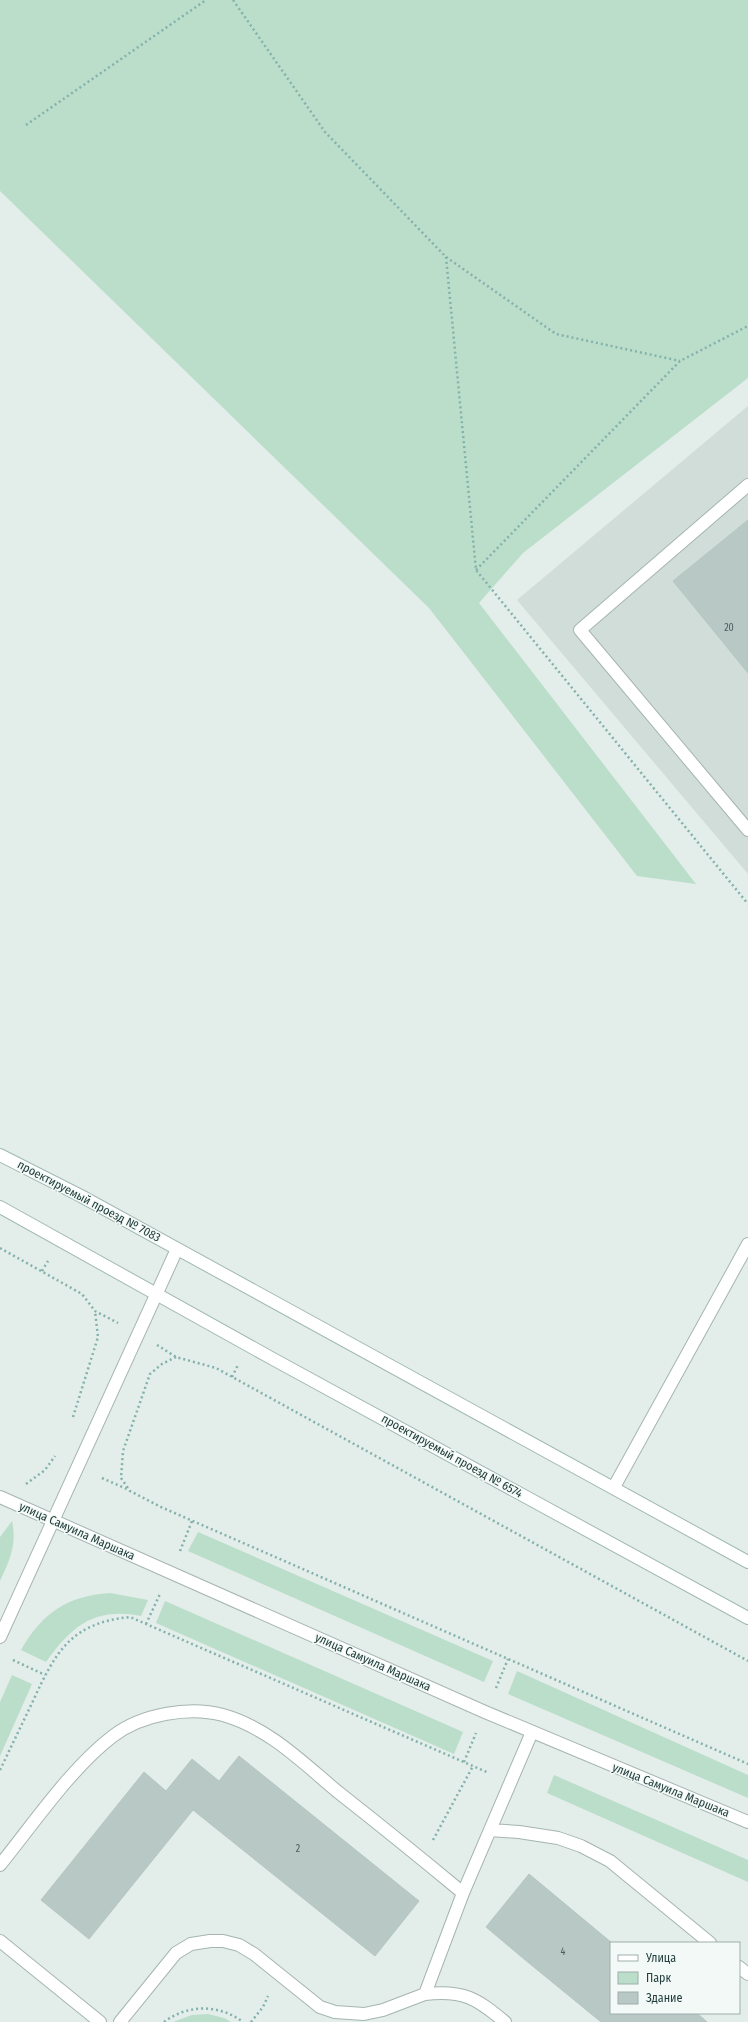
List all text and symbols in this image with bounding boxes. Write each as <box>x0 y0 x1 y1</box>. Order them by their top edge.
house number: 20 <box>724 622 734 634</box>
street label: проектируемый проезд № 7083 <box>15 1157 163 1245</box>
street label: проектируемый проезд № 6574 <box>379 1411 525 1501</box>
street label: улица Самуила Маршака <box>17 1499 137 1563</box>
street label: улица Самуила Маршака <box>313 1630 433 1694</box>
street label: улица Самуила Маршака <box>610 1760 732 1820</box>
house number: 2 <box>296 1843 301 1855</box>
legend <box>610 1942 740 2014</box>
house number: 4 <box>561 1946 566 1958</box>
text: Улица <box>645 1951 676 1965</box>
text: Парк <box>646 1971 672 1985</box>
text: Здание <box>646 1991 682 2005</box>

